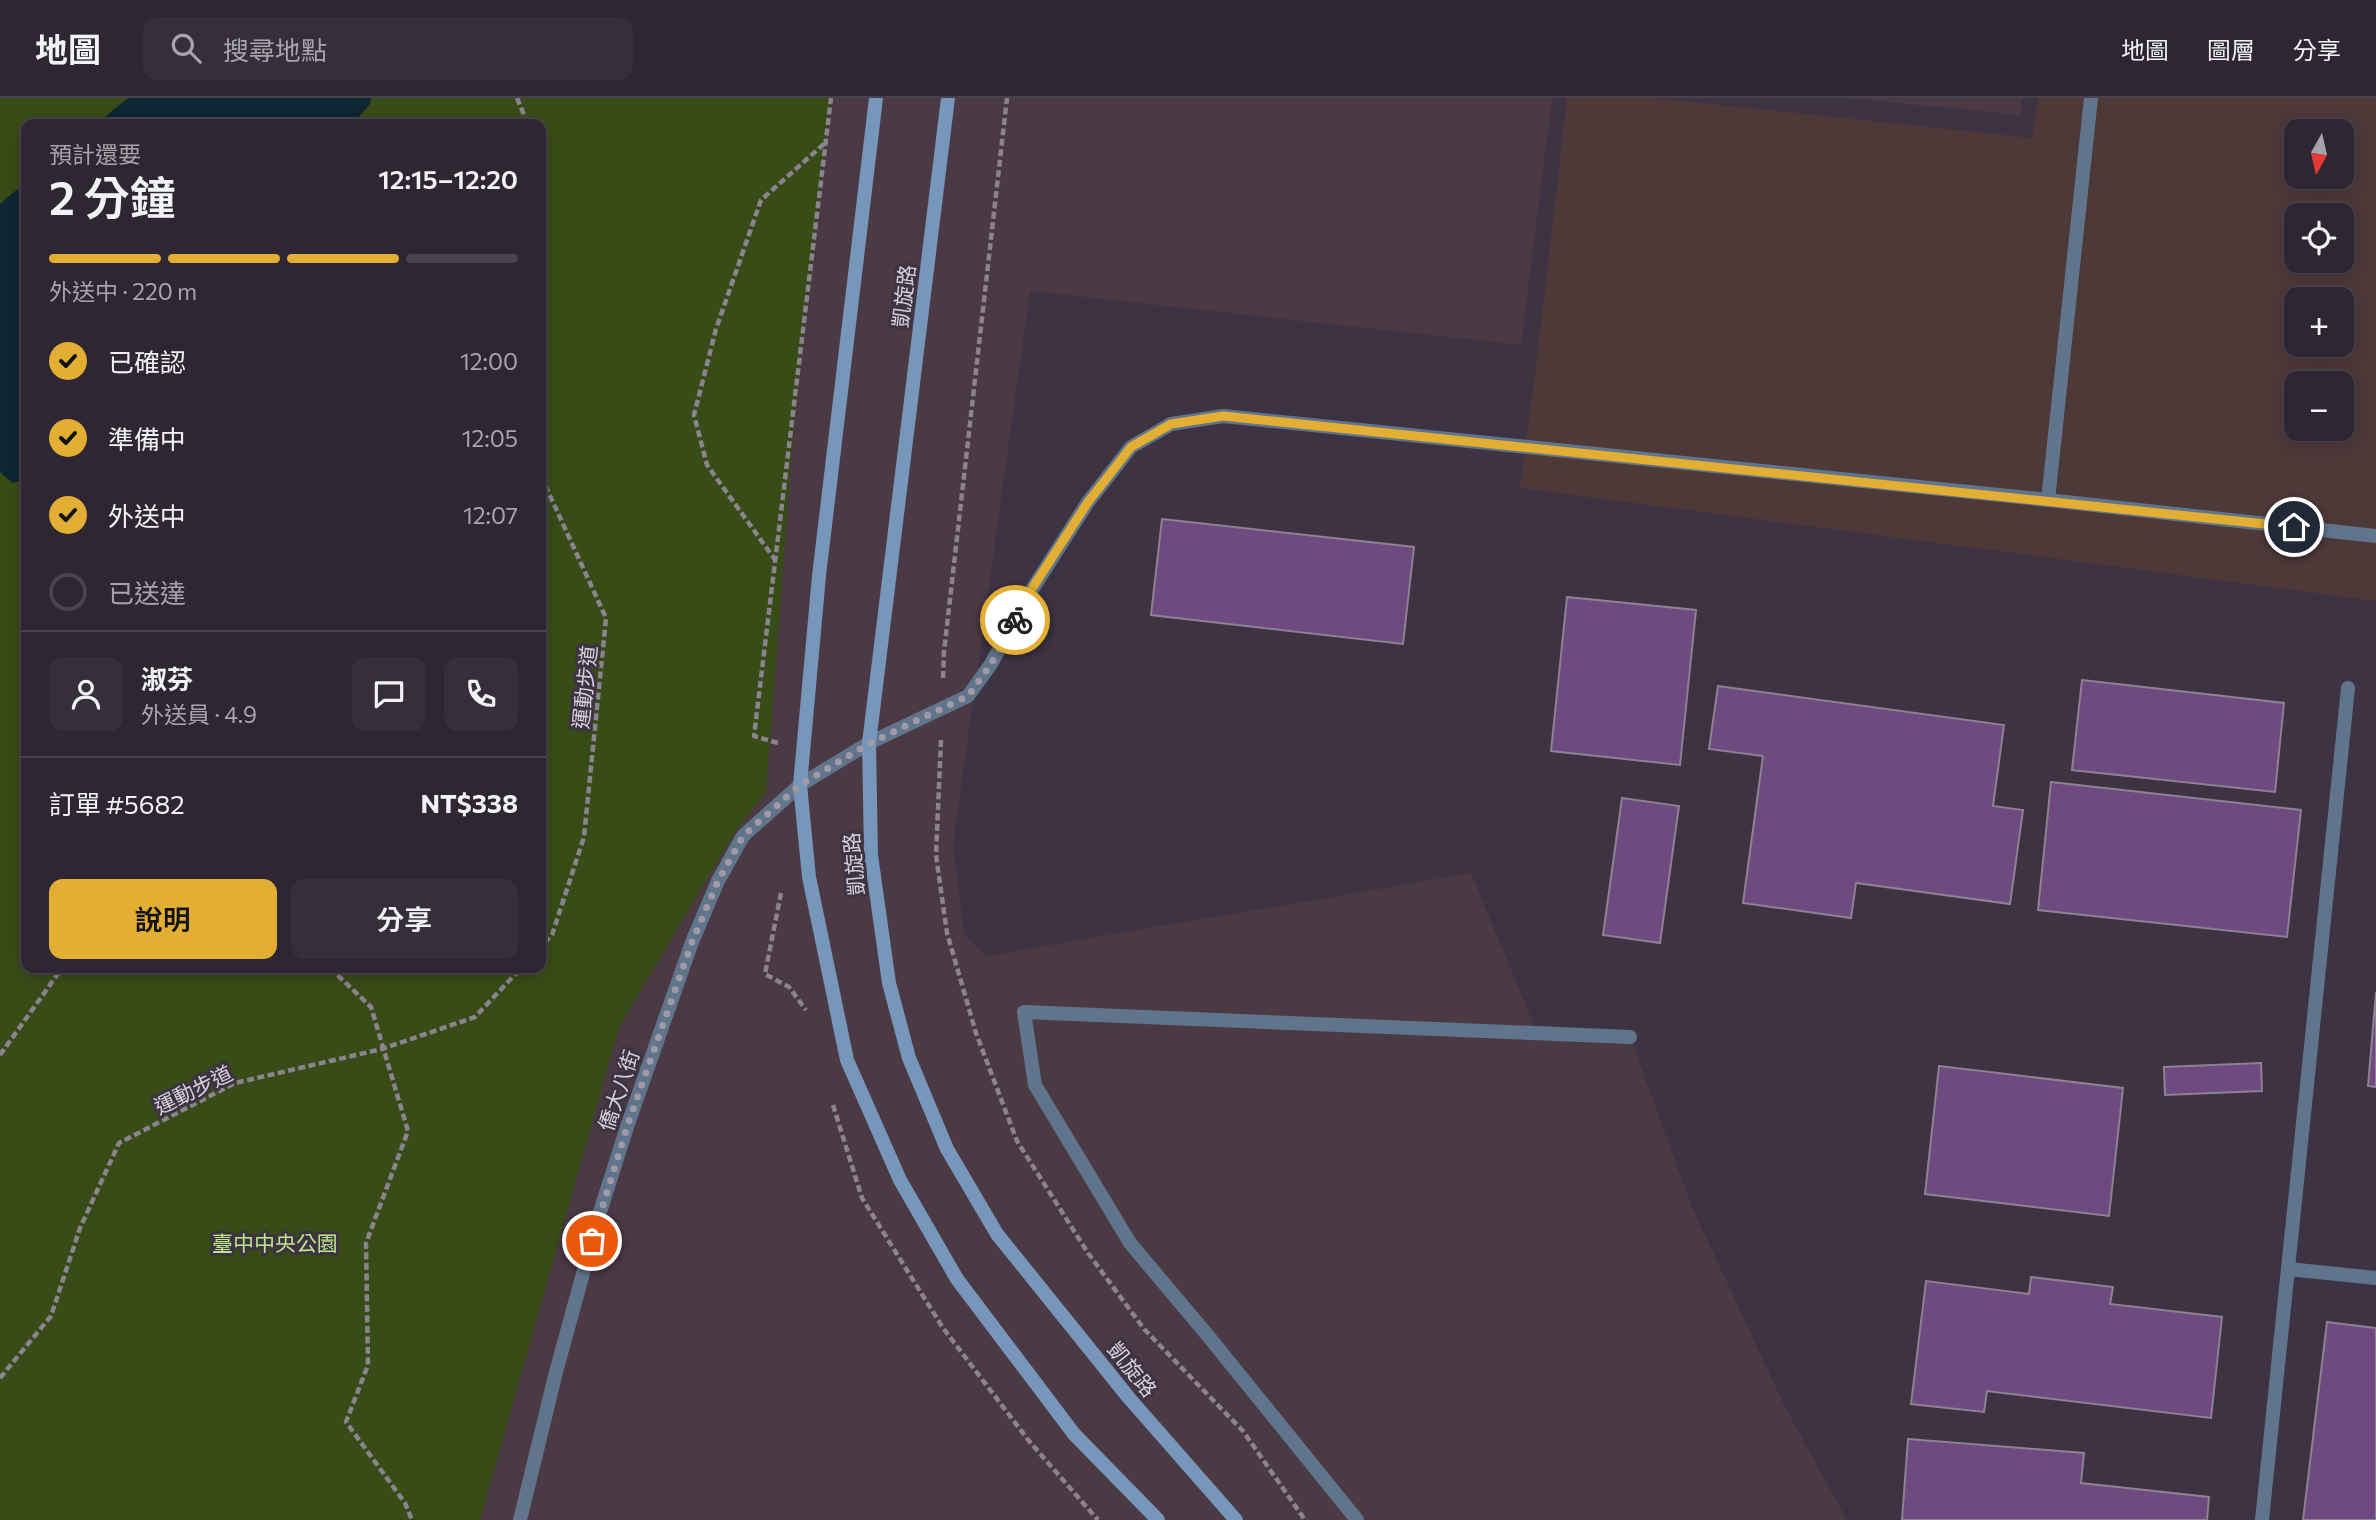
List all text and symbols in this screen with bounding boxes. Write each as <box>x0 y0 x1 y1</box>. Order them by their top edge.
search box <box>143 17 633 80</box>
text: 地圖 <box>35 28 101 69</box>
icon: search <box>167 29 205 67</box>
text: 搜尋地點 <box>223 34 327 65</box>
text: 地圖 <box>2121 35 2169 64</box>
text: 圖層 <box>2207 35 2255 64</box>
text: 分享 <box>2293 35 2341 64</box>
north arrow <box>2284 119 2354 189</box>
map controls <box>2284 119 2354 441</box>
text: 預計還要 <box>49 140 141 168</box>
text: 12:15–12:20 <box>378 163 518 194</box>
text: 2 分鐘 <box>49 168 176 224</box>
button: locate <box>2284 203 2354 273</box>
street label: 凱旋路 <box>887 263 919 329</box>
text: 外送中 · 220 m <box>49 277 197 305</box>
button: + <box>2284 287 2354 357</box>
icon: check <box>49 342 87 380</box>
text: 已確認 <box>108 346 186 377</box>
text: 12:00 <box>460 347 518 375</box>
button: − <box>2284 371 2354 441</box>
icon: check <box>49 419 87 457</box>
text: 準備中 <box>108 423 186 454</box>
text: 12:05 <box>462 424 518 452</box>
icon: check <box>49 496 87 534</box>
pin <box>2264 497 2324 557</box>
text: 外送中 <box>108 500 186 531</box>
text: 12:07 <box>463 501 518 529</box>
icon: home <box>2275 508 2313 546</box>
text: 已送達 <box>108 577 186 608</box>
courier <box>980 585 1050 655</box>
icon: bike <box>996 601 1034 639</box>
street label: 運動步道 <box>567 644 601 730</box>
button: person <box>49 657 123 731</box>
button: chat <box>352 657 426 731</box>
button: phone <box>444 657 518 731</box>
text: 淑芬 <box>141 663 193 694</box>
text: 外送員 · 4.9 <box>141 700 257 728</box>
text: NT$338 <box>421 787 518 818</box>
text: 訂單 #5682 <box>49 788 185 819</box>
street label: 凱旋路 <box>838 832 868 896</box>
button: 說明 <box>49 879 277 959</box>
button: 分享 <box>291 879 518 959</box>
street label: 僑大八街 <box>593 1046 643 1134</box>
street label: 運動步道 <box>150 1059 236 1119</box>
pin <box>562 1211 622 1271</box>
icon: bag <box>573 1222 611 1260</box>
park label: 臺中中央公園 <box>212 1230 338 1255</box>
street label: 凱旋路 <box>1103 1337 1163 1401</box>

